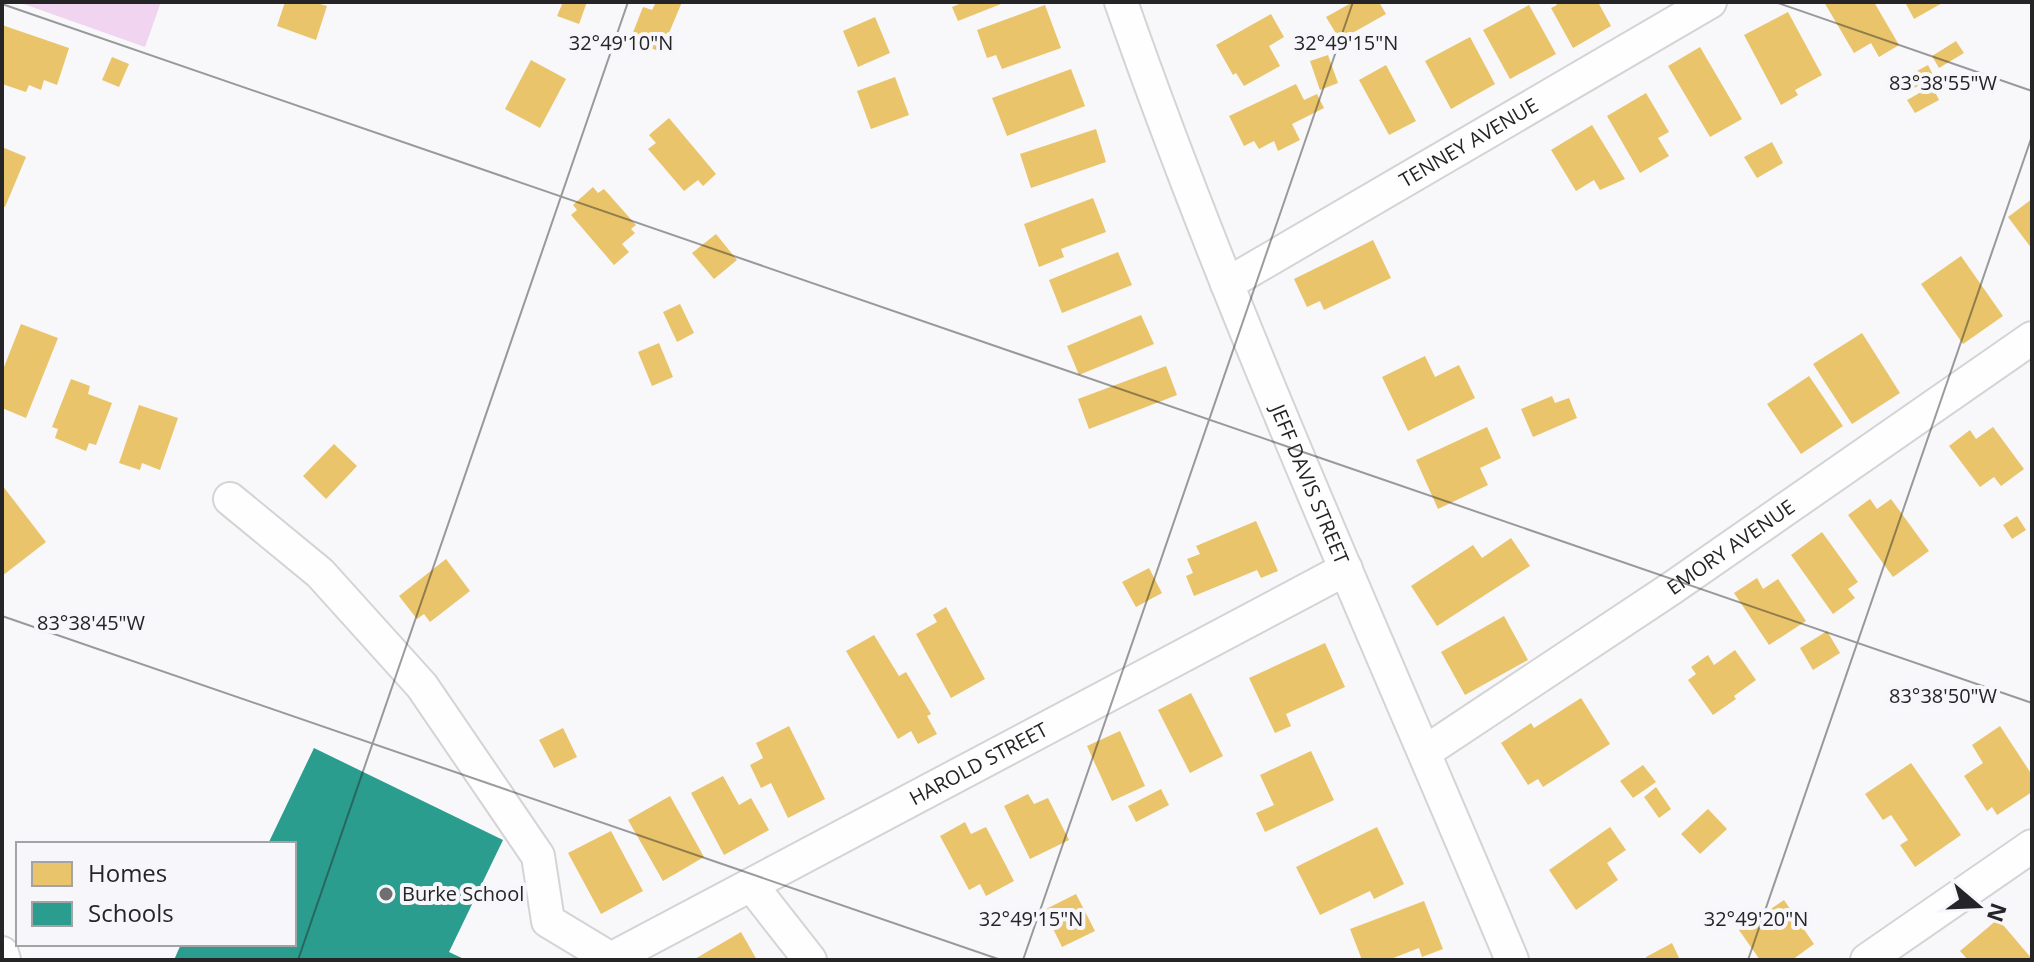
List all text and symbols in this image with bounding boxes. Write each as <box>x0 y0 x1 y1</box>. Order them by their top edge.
text: 32°49'10"N <box>569 29 673 56</box>
text: 32°49'15"N <box>1294 29 1398 56</box>
text: 83°38'55"W <box>1889 69 1998 96</box>
street label: TENNEY AVENUE <box>1394 91 1543 193</box>
street label: JEFF DAVIS STREET <box>1264 398 1356 568</box>
street label: EMORY AVENUE <box>1661 493 1800 601</box>
text: 83°38'45"W <box>37 609 146 636</box>
text: 83°38'50"W <box>1889 682 1998 709</box>
street label: HAROLD STREET <box>904 716 1052 811</box>
legend <box>16 842 296 946</box>
text: Homes <box>88 856 167 889</box>
north arrow <box>1938 866 2018 946</box>
place label: Burke School <box>402 880 524 907</box>
marker: Burke School <box>377 885 395 903</box>
text: Schools <box>88 896 174 929</box>
text: N <box>1981 899 2015 926</box>
text: 32°49'15"N <box>979 905 1083 932</box>
text: 32°49'20"N <box>1704 905 1808 932</box>

